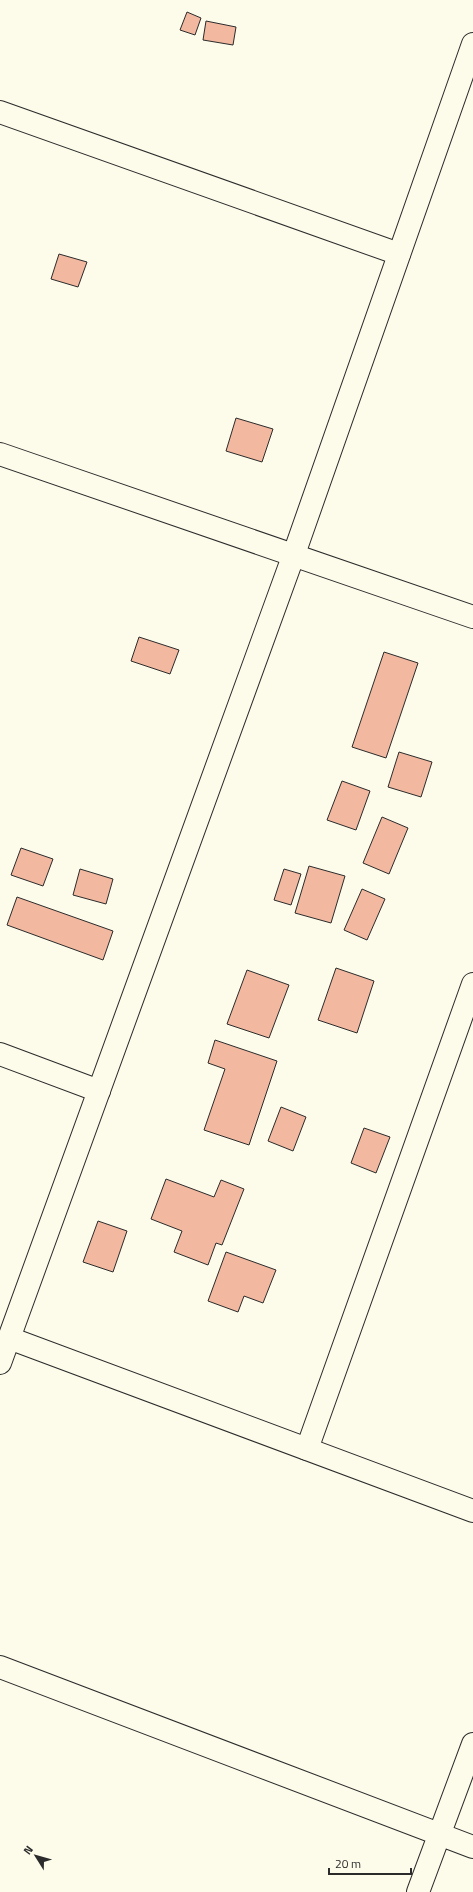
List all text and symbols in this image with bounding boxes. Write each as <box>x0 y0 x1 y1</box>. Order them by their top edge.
north arrow <box>16 1836 56 1876</box>
text: N <box>19 1842 37 1858</box>
scale bar <box>329 1850 411 1876</box>
text: 20 m <box>335 1854 361 1873</box>

